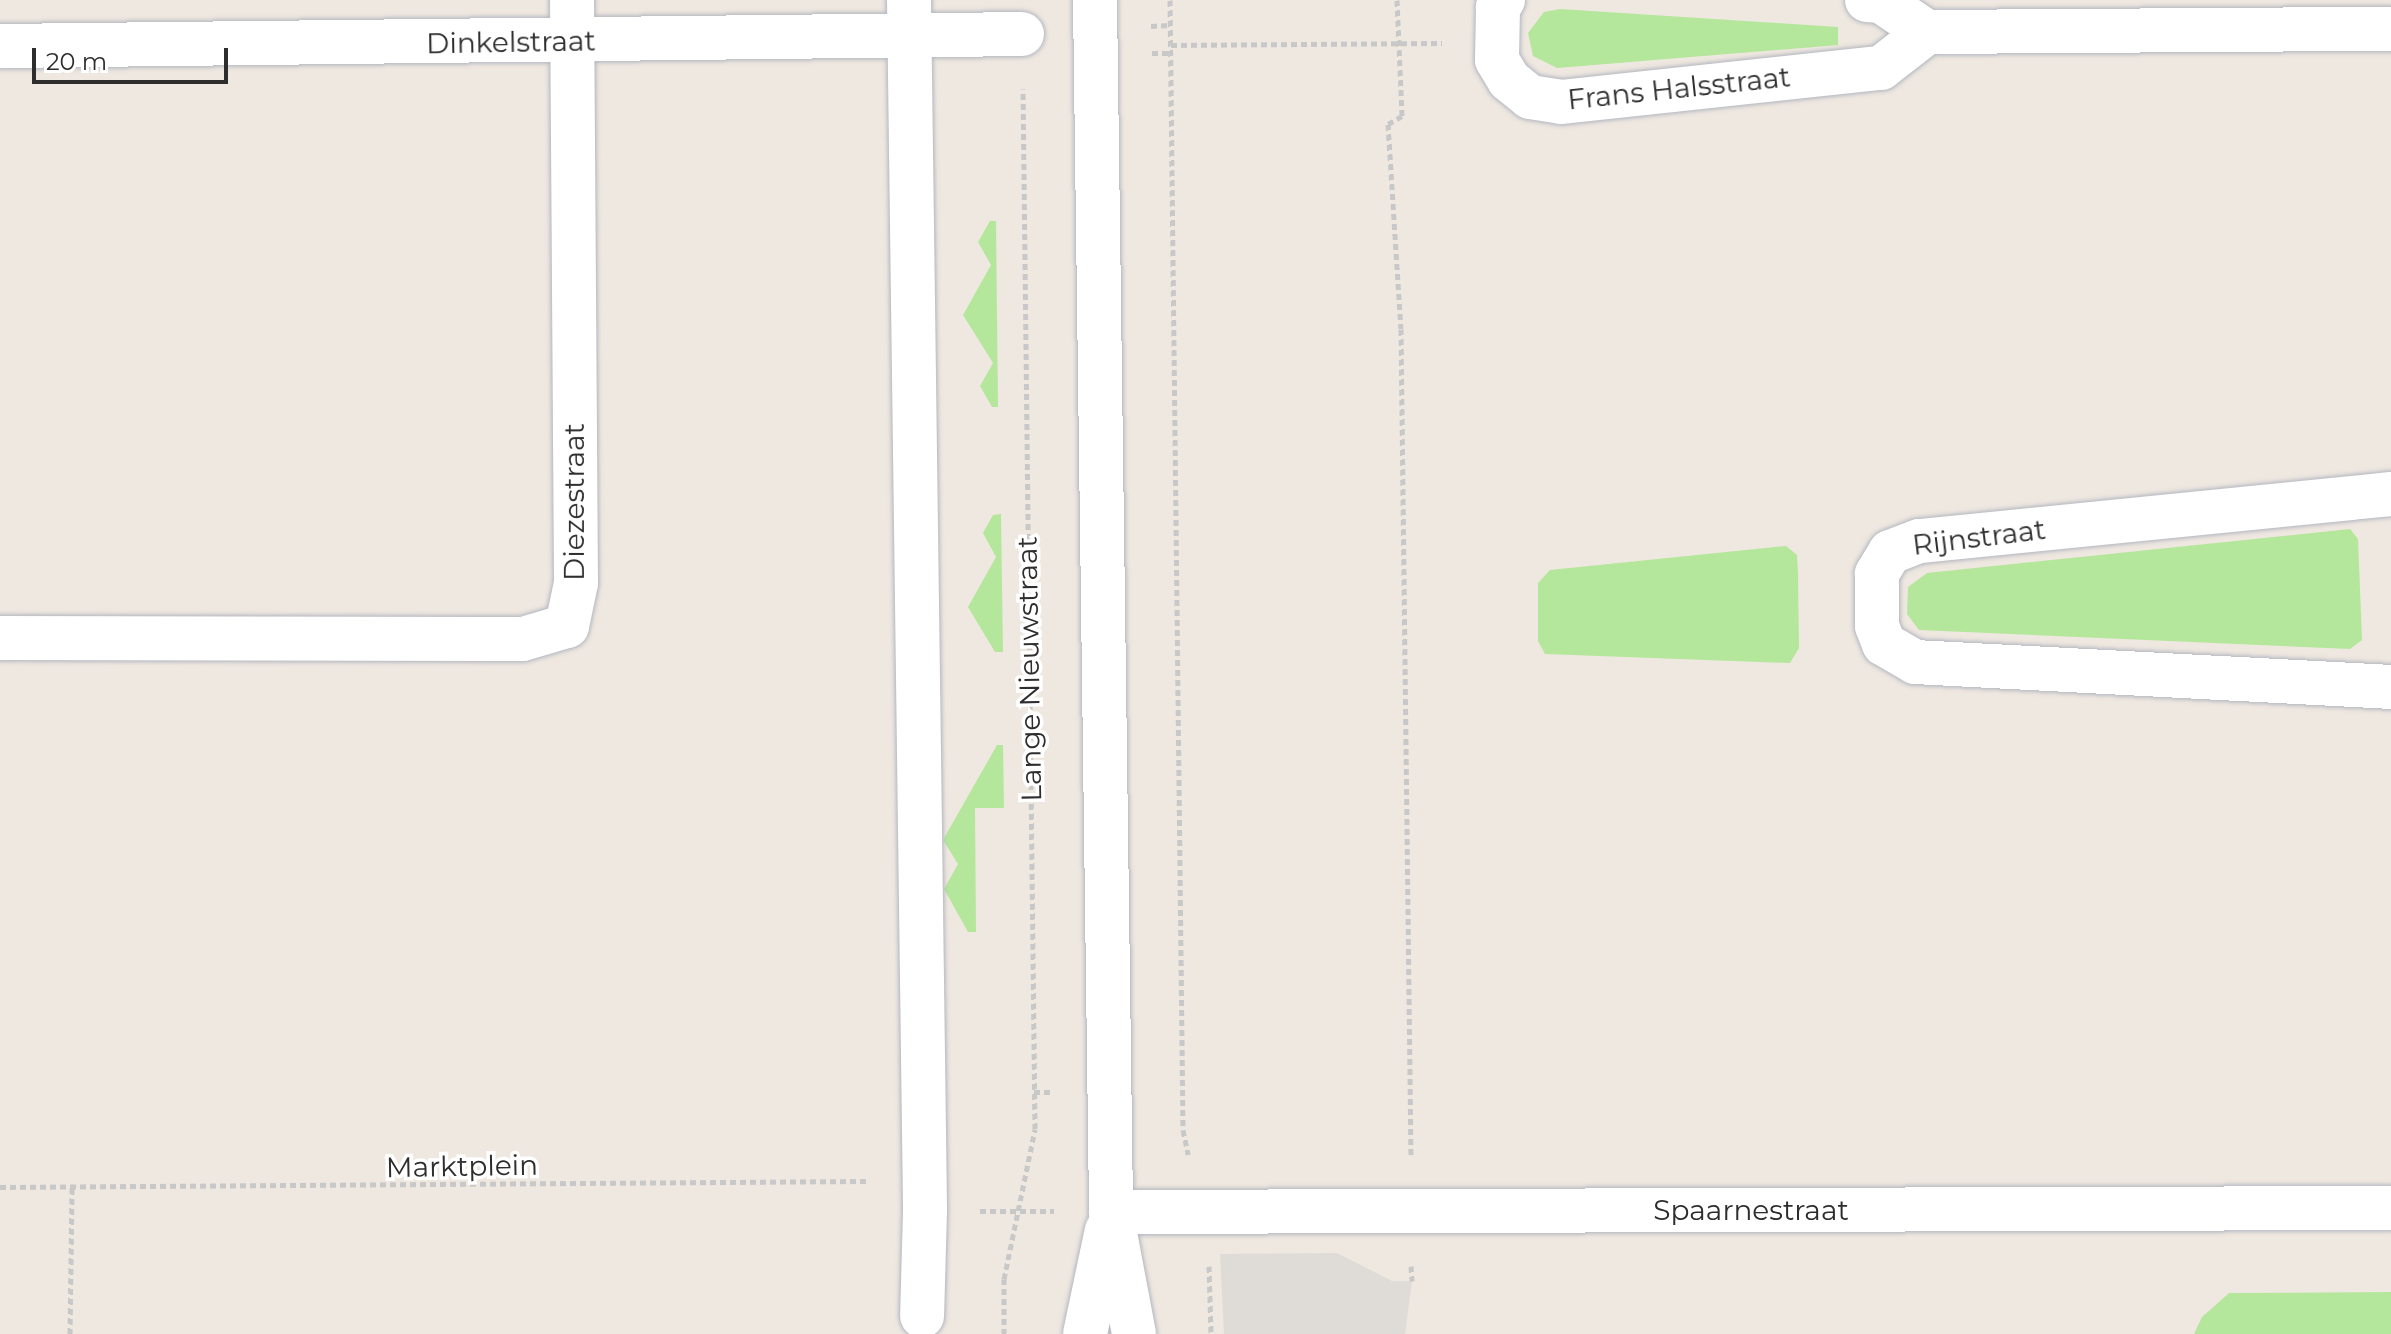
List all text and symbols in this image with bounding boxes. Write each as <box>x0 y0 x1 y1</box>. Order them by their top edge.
street label: Dinkelstraat <box>426 24 596 60</box>
scale bar <box>36 32 232 82</box>
text: 20 m <box>46 47 107 76</box>
street label: Frans Halsstraat <box>1566 60 1792 116</box>
street label: Diezestraat <box>557 423 591 581</box>
street label: Rijnstraat <box>1910 512 2048 562</box>
street label: Lange Nieuwstraat <box>1010 536 1048 802</box>
street label: Marktplein <box>386 1148 538 1184</box>
street label: Spaarnestraat <box>1653 1193 1849 1227</box>

